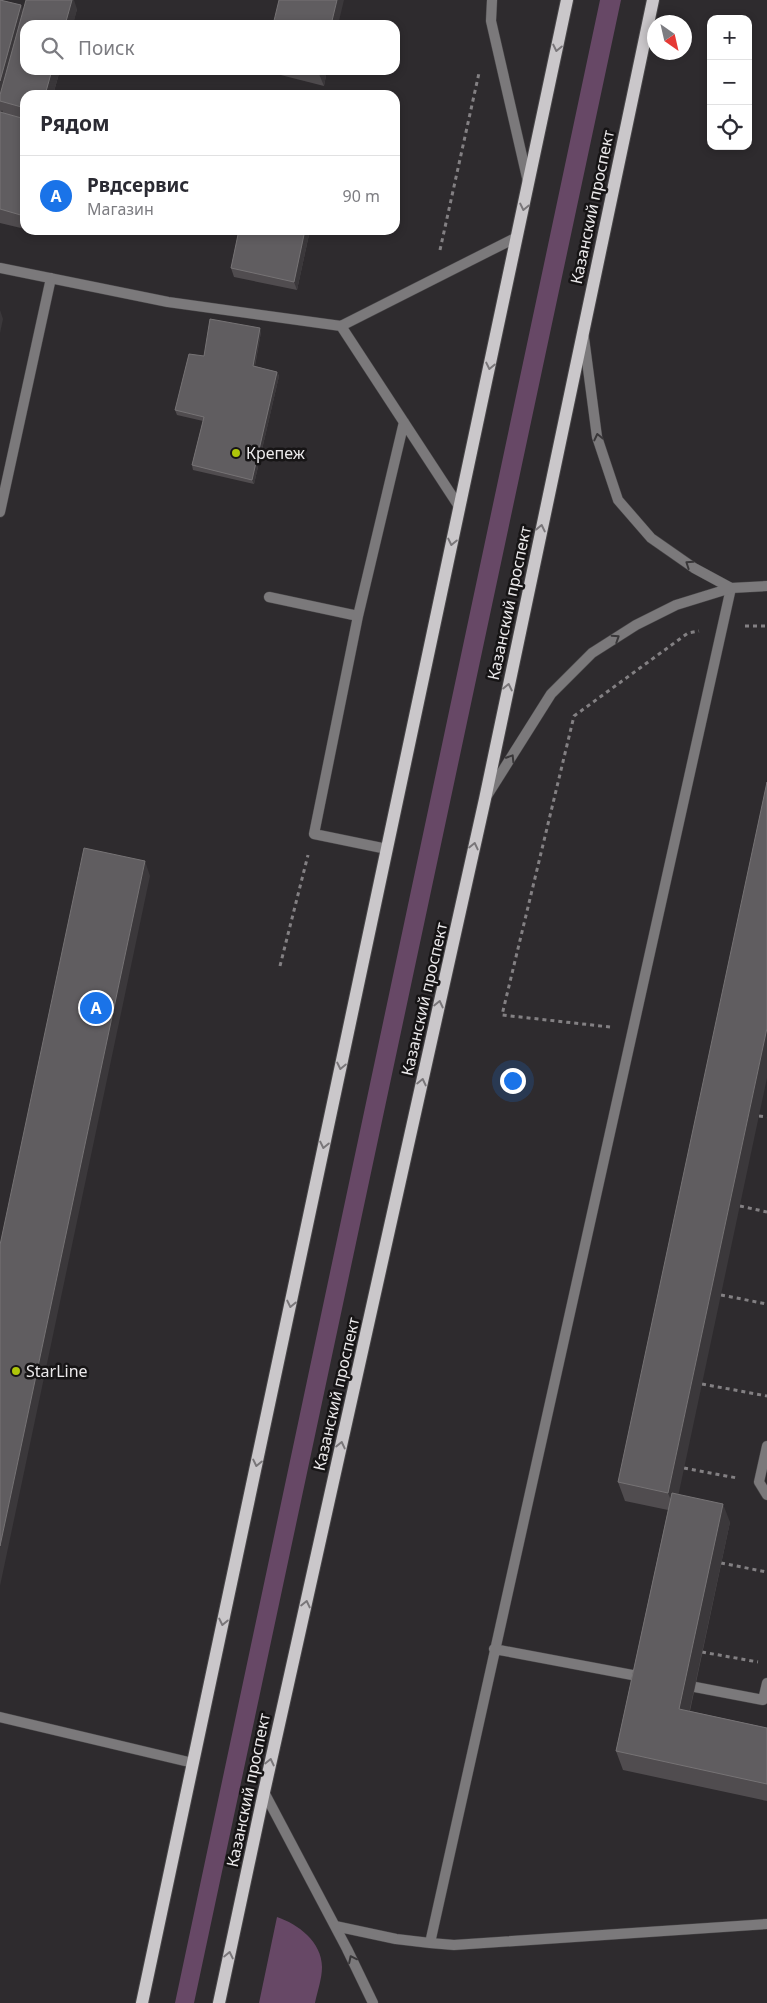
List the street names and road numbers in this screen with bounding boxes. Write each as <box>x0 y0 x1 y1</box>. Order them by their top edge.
street label: Казанский проспект <box>565 127 619 286</box>
street label: Казанский проспект <box>482 523 536 682</box>
street label: Казанский проспект <box>396 920 452 1078</box>
street label: Казанский проспект <box>308 1315 364 1473</box>
street label: Казанский проспект <box>221 1710 275 1869</box>

